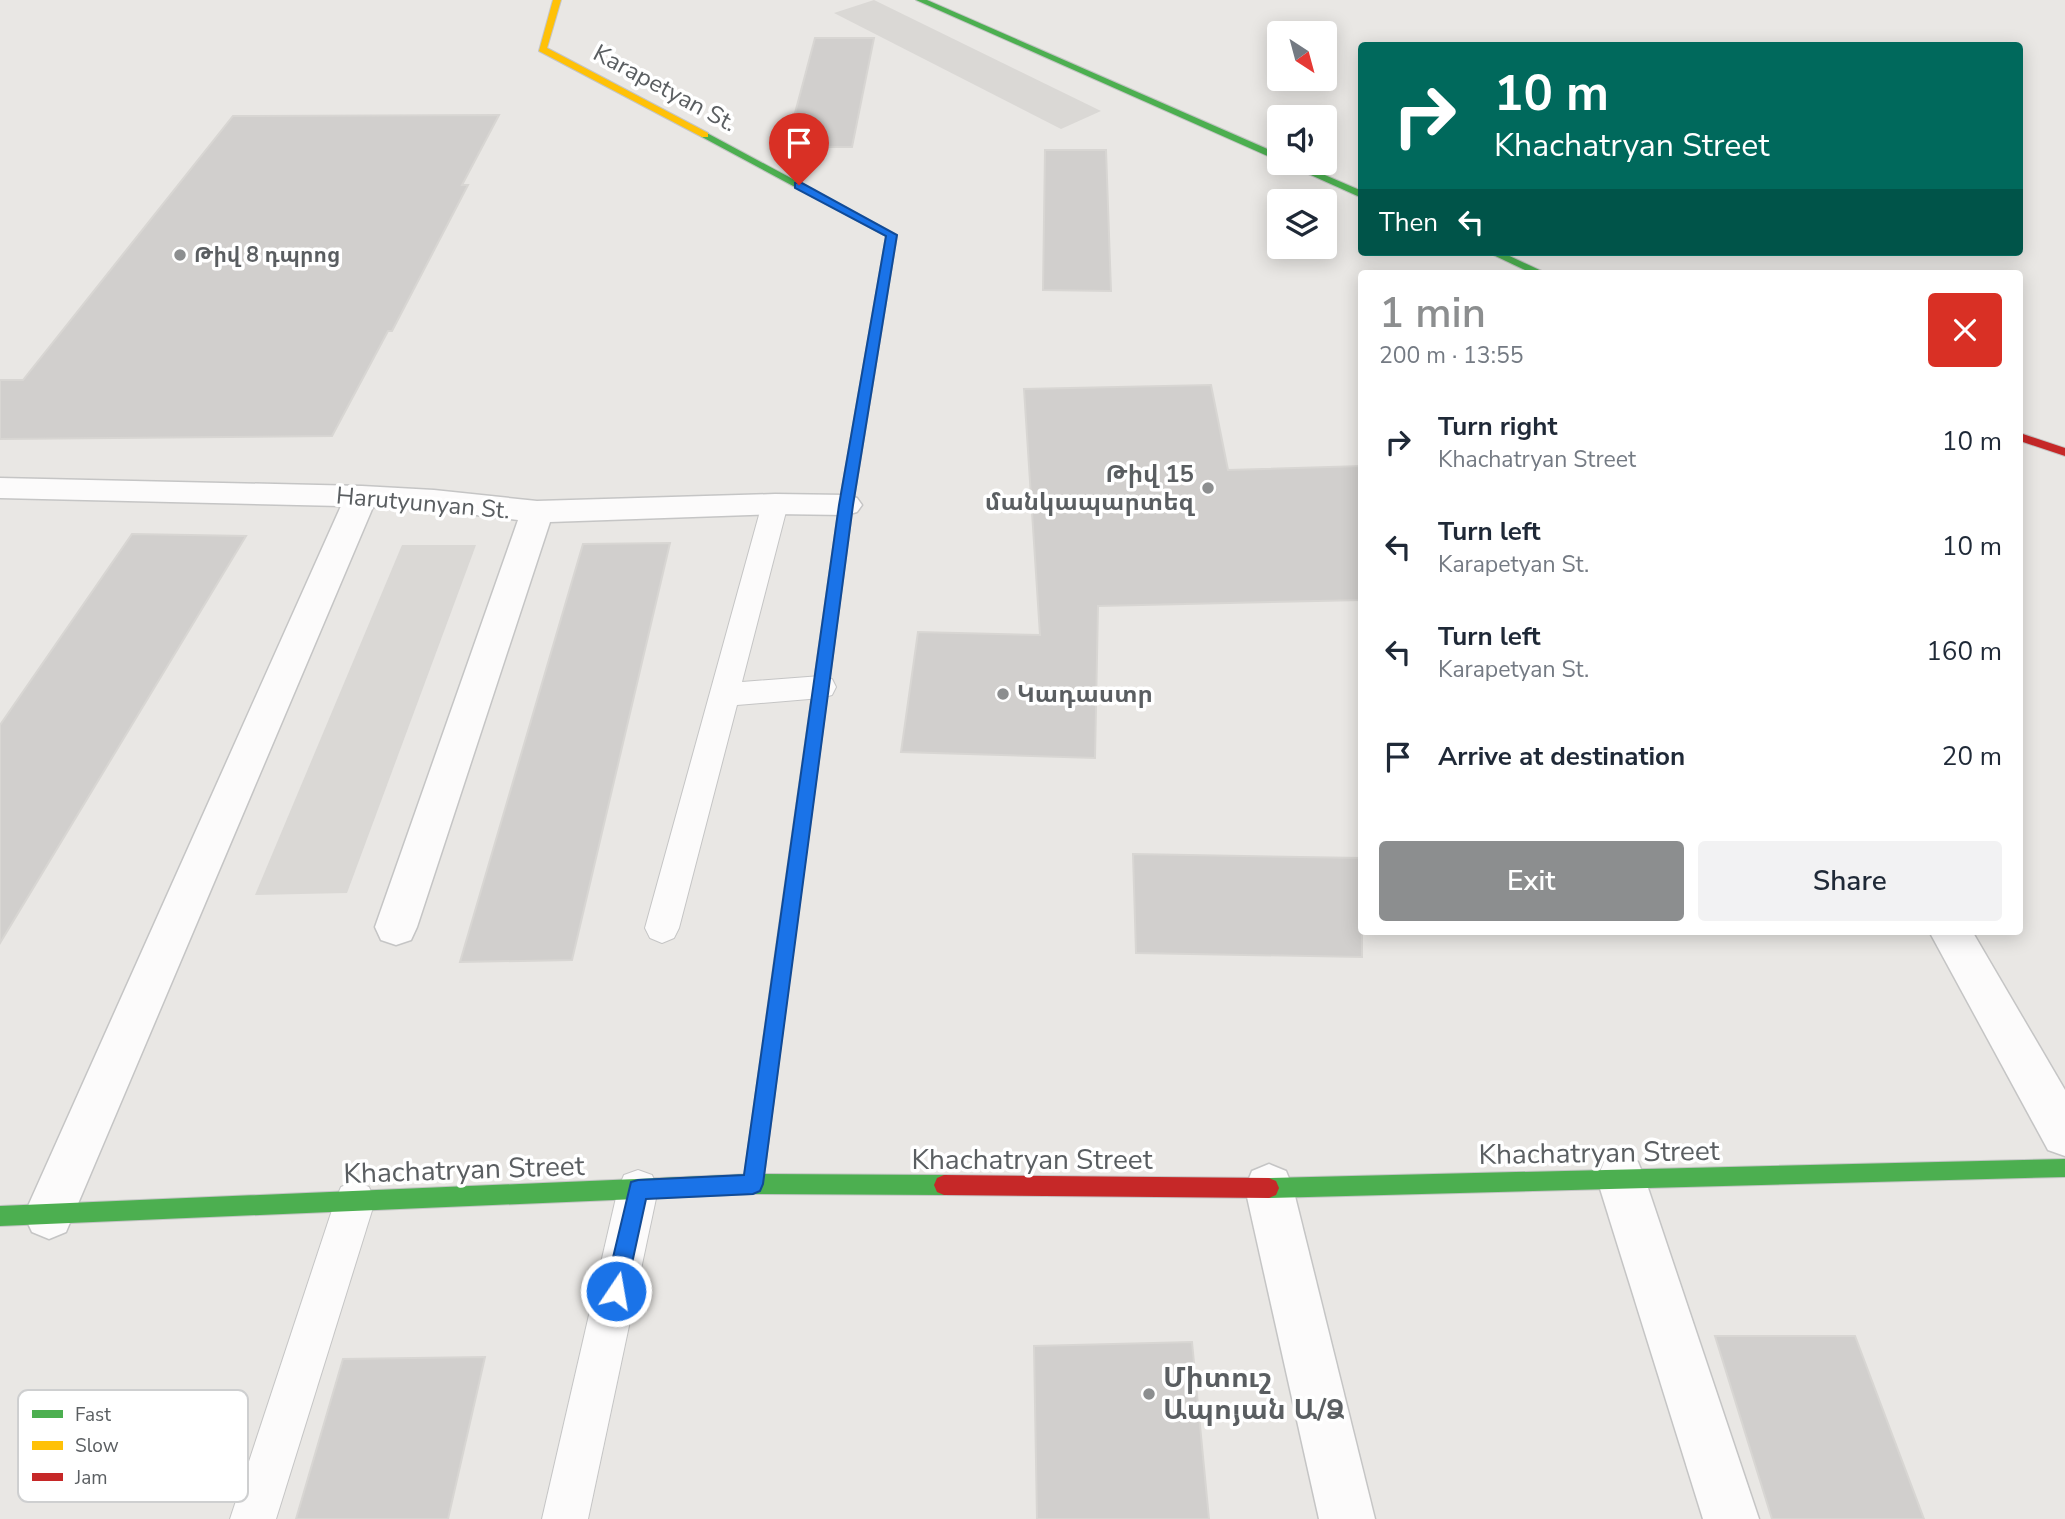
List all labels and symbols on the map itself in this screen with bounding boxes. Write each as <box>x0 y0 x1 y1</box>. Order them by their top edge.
north arrow <box>1267 21 1337 91</box>
street label: Karapetyan St. <box>588 37 742 139</box>
pin <box>769 113 829 185</box>
place label: Թիվ 8 դպրոց <box>194 241 340 269</box>
marker: Թիվ 8 դպրոց <box>172 247 188 263</box>
place label: Թիվ 15 մանկապարտեզ <box>985 458 1196 518</box>
street label: Harutyunyan St. <box>335 479 511 527</box>
marker: Թիվ 15 մանկապարտեզ <box>1200 480 1216 496</box>
place label: Կադաստր <box>1017 678 1153 710</box>
marker: Կադաստր <box>995 686 1011 702</box>
street label: Khachatryan Street <box>1478 1132 1720 1174</box>
street label: Khachatryan Street <box>911 1141 1153 1179</box>
street label: Khachatryan Street <box>343 1147 585 1193</box>
position arrow <box>579 1254 653 1328</box>
place label: Միտուշ Ապոյան Ա/Ձ <box>1163 1359 1345 1429</box>
marker: Միտուշ Ապոյան Ա/Ձ <box>1141 1386 1157 1402</box>
legend <box>18 1390 248 1502</box>
text: Fast <box>75 1402 111 1428</box>
text: Slow <box>75 1433 119 1459</box>
text: Jam <box>74 1465 108 1491</box>

